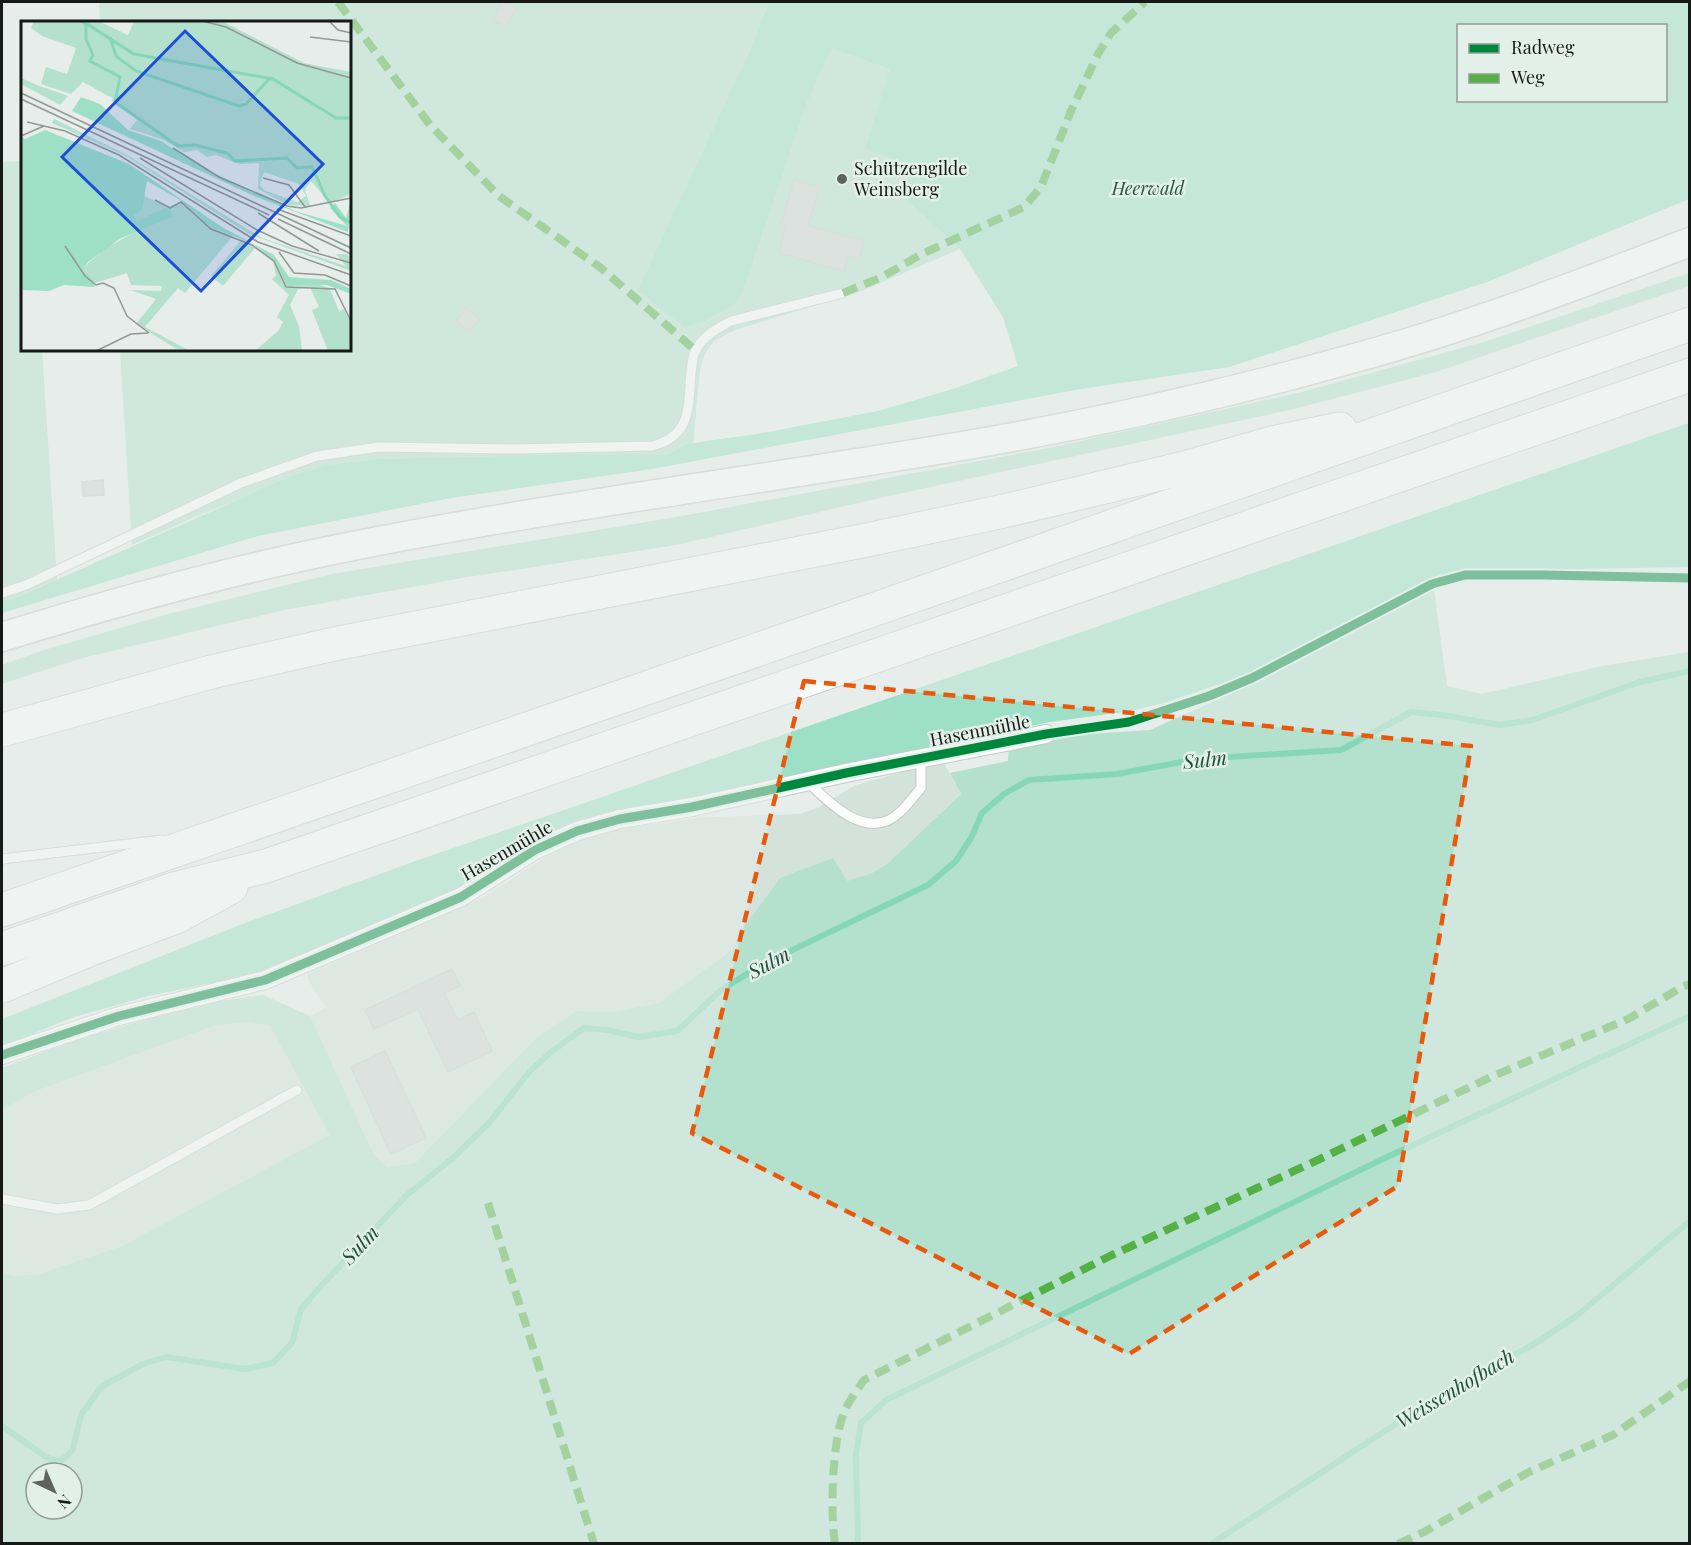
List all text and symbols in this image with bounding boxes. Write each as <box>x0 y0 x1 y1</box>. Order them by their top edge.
inset map <box>21 21 351 351</box>
legend <box>1457 24 1667 102</box>
text: Radweg <box>1511 35 1575 59</box>
text: Weg <box>1510 65 1545 89</box>
place label: Schützengilde Weinsberg <box>853 156 967 201</box>
marker: Schützengilde Weinsberg <box>835 172 849 186</box>
park label: Heerwald <box>1111 176 1186 200</box>
street label: Hasenmühle <box>928 709 1032 751</box>
water label: Sulm <box>1180 743 1228 774</box>
street label: Hasenmühle <box>457 814 556 886</box>
water label: Sulm <box>742 939 794 984</box>
water label: Sulm <box>333 1219 384 1270</box>
water label: Weissenhofbach <box>1390 1342 1519 1434</box>
north arrow <box>24 1461 84 1521</box>
text: N <box>53 1491 76 1514</box>

